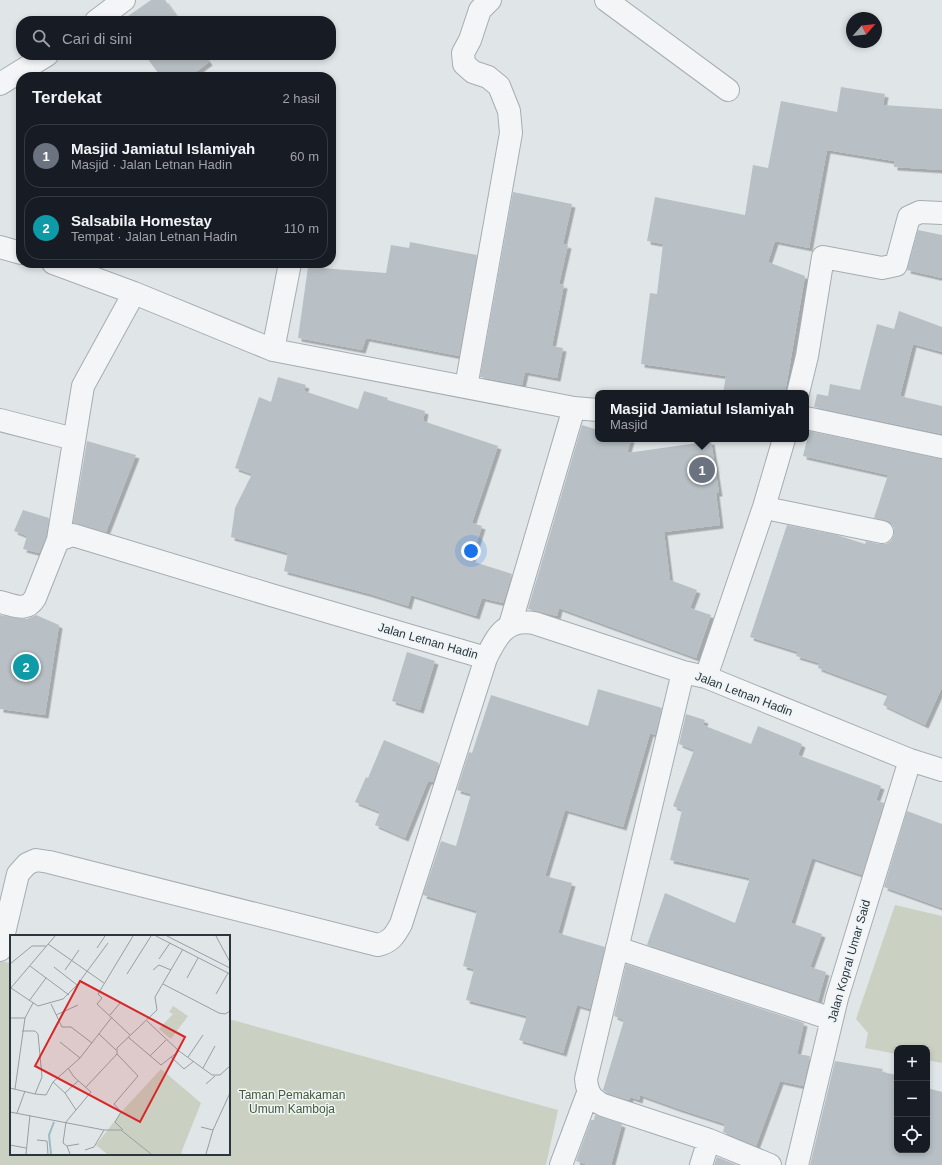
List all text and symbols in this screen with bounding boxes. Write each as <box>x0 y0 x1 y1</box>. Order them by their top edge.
north arrow <box>846 12 882 48</box>
search box <box>16 16 336 60</box>
icon: search <box>30 27 52 49</box>
text: Cari di sini <box>62 30 132 47</box>
text: Terdekat <box>32 88 102 107</box>
text: 2 hasil <box>282 91 320 106</box>
text: Masjid Jamiatul Islamiyah <box>71 140 255 157</box>
text: 1 <box>42 149 50 164</box>
text: 60 m <box>290 149 319 164</box>
text: Masjid · Jalan Letnan Hadin <box>71 157 232 172</box>
text: Salsabila Homestay <box>71 212 212 229</box>
text: 2 <box>42 221 50 236</box>
text: 110 m <box>284 221 319 236</box>
text: Tempat · Jalan Letnan Hadin <box>71 229 237 244</box>
popup <box>595 390 809 442</box>
text: Masjid Jamiatul Islamiyah <box>610 400 794 417</box>
text: Masjid <box>610 417 647 432</box>
pin: 1 <box>689 455 715 485</box>
your location <box>461 541 481 561</box>
street label: Jalan Letnan Hadin <box>376 620 480 662</box>
pin: 2 <box>13 652 39 682</box>
street label: Jalan Letnan Hadin <box>693 669 795 719</box>
street label: Jalan Kopral Umar Said <box>825 898 873 1024</box>
inset map <box>10 935 230 1155</box>
map controls <box>894 1045 930 1153</box>
button: + <box>894 1045 930 1081</box>
button: − <box>894 1081 930 1117</box>
park label: Taman Pemakaman Umum Kamboja <box>239 1088 345 1116</box>
button: locate <box>894 1117 930 1153</box>

